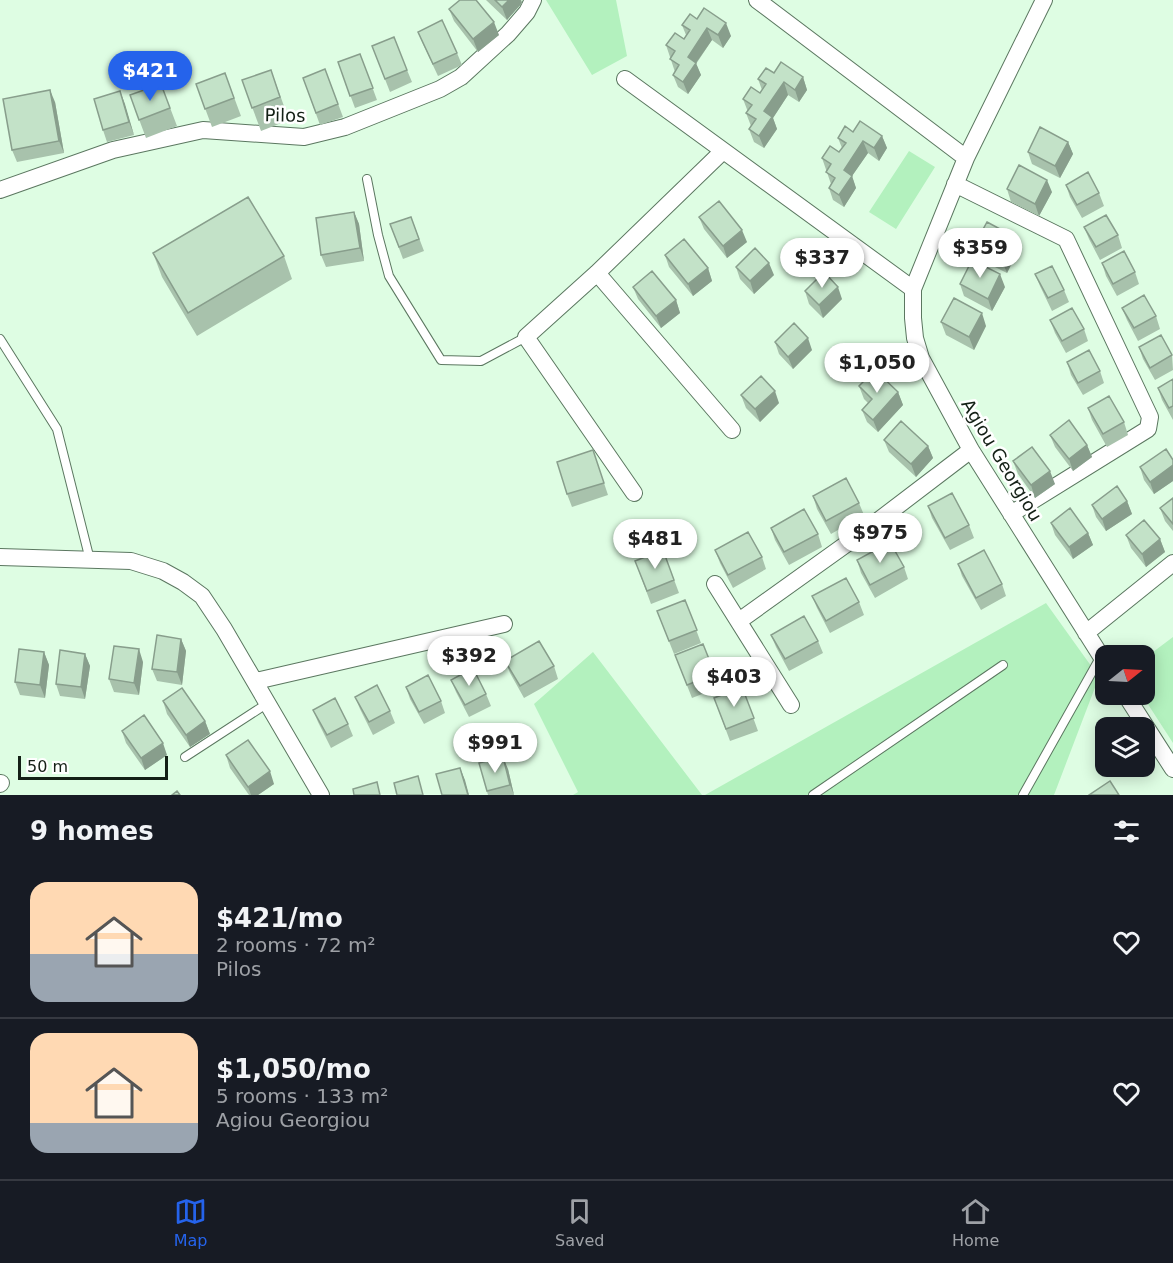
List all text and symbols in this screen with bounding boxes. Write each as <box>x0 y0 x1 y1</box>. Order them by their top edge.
pin: $421 <box>114 51 186 102</box>
text: $421 <box>122 58 178 82</box>
street label: Pilos <box>264 104 306 126</box>
pin: $359 <box>944 228 1016 279</box>
text: $359 <box>952 235 1008 259</box>
pin: $337 <box>786 238 858 289</box>
text: $337 <box>794 245 850 269</box>
pin: $1,050 <box>828 343 926 394</box>
text: $1,050 <box>838 350 916 374</box>
street label: Agiou Georgiou <box>957 395 1047 525</box>
pin: $975 <box>844 513 916 564</box>
pin: $481 <box>619 519 691 570</box>
text: $975 <box>852 520 908 544</box>
text: $481 <box>627 526 683 550</box>
pin: $392 <box>433 636 505 687</box>
text: $392 <box>441 643 497 667</box>
north arrow <box>1095 645 1155 705</box>
map controls <box>1095 645 1155 777</box>
pin: $403 <box>698 657 770 708</box>
text: $403 <box>706 664 762 688</box>
button: layers <box>1095 717 1155 777</box>
pin: $991 <box>459 723 531 774</box>
text: $991 <box>467 730 523 754</box>
scale bar <box>18 753 168 780</box>
text: 50 m <box>27 757 68 776</box>
icon: filters <box>1110 815 1143 848</box>
text: 9 homes <box>30 816 154 846</box>
text: $421/mo <box>216 903 343 933</box>
icon: home <box>78 906 150 978</box>
icon: heart <box>1110 926 1143 959</box>
text: 2 rooms · 72 m² <box>216 933 376 957</box>
text: Pilos <box>216 957 261 981</box>
text: $1,050/mo <box>216 1054 371 1084</box>
icon: home <box>78 1057 150 1129</box>
icon: heart <box>1110 1077 1143 1110</box>
text: 5 rooms · 133 m² <box>216 1084 388 1108</box>
text: Agiou Georgiou <box>216 1108 370 1132</box>
tab: Map <box>174 1195 208 1250</box>
tab: Saved <box>555 1195 604 1250</box>
tab: Home <box>952 1195 999 1250</box>

